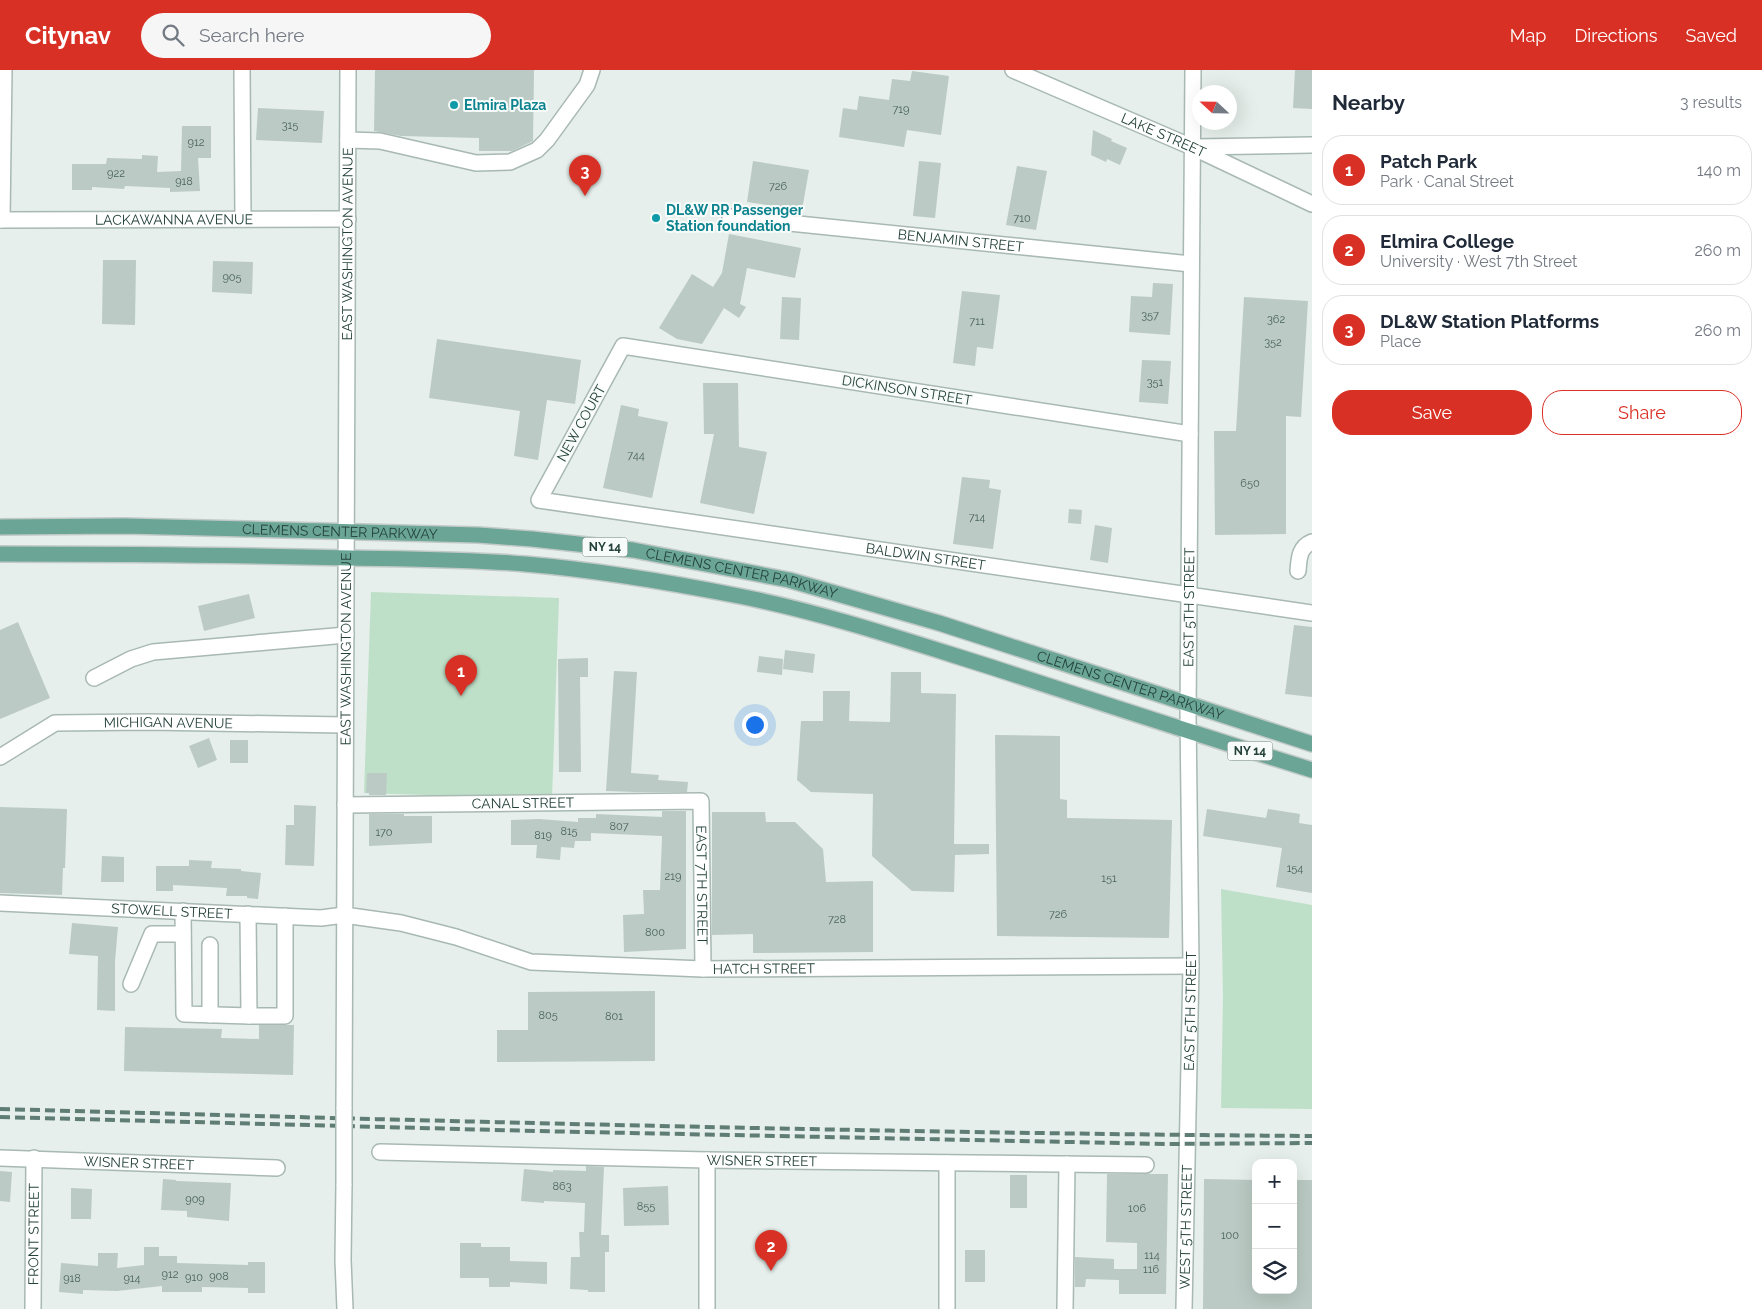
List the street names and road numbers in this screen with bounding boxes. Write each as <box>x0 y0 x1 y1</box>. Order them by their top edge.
street label: LAKE STREET <box>1119 110 1209 161</box>
street label: EAST WASHINGTON AVENUE <box>339 147 356 341</box>
street label: LACKAWANNA AVENUE <box>95 211 253 228</box>
street label: BENJAMIN STREET <box>897 226 1025 255</box>
street label: DICKINSON STREET <box>841 372 974 408</box>
street label: NEW COURT <box>553 381 609 464</box>
street label: CLEMENS CENTER PARKWAY <box>242 521 438 542</box>
road number: NY 14 <box>582 538 628 557</box>
street label: BALDWIN STREET <box>865 540 987 573</box>
street label: CLEMENS CENTER PARKWAY <box>645 545 839 602</box>
street label: EAST 5TH STREET <box>1180 547 1197 667</box>
street label: EAST WASHINGTON AVENUE <box>337 552 354 746</box>
street label: CLEMENS CENTER PARKWAY <box>1035 647 1226 723</box>
street label: MICHIGAN AVENUE <box>104 714 233 731</box>
road number: NY 14 <box>1228 741 1272 760</box>
street label: CANAL STREET <box>472 794 575 812</box>
street label: EAST 7TH STREET <box>693 825 711 945</box>
street label: STOWELL STREET <box>111 900 233 922</box>
street label: EAST 5TH STREET <box>1181 951 1199 1071</box>
street label: HATCH STREET <box>713 960 816 977</box>
street label: WISNER STREET <box>707 1152 818 1169</box>
street label: WISNER STREET <box>83 1153 195 1173</box>
street label: WEST 5TH STREET <box>1176 1164 1195 1290</box>
street label: FRONT STREET <box>25 1182 42 1285</box>

